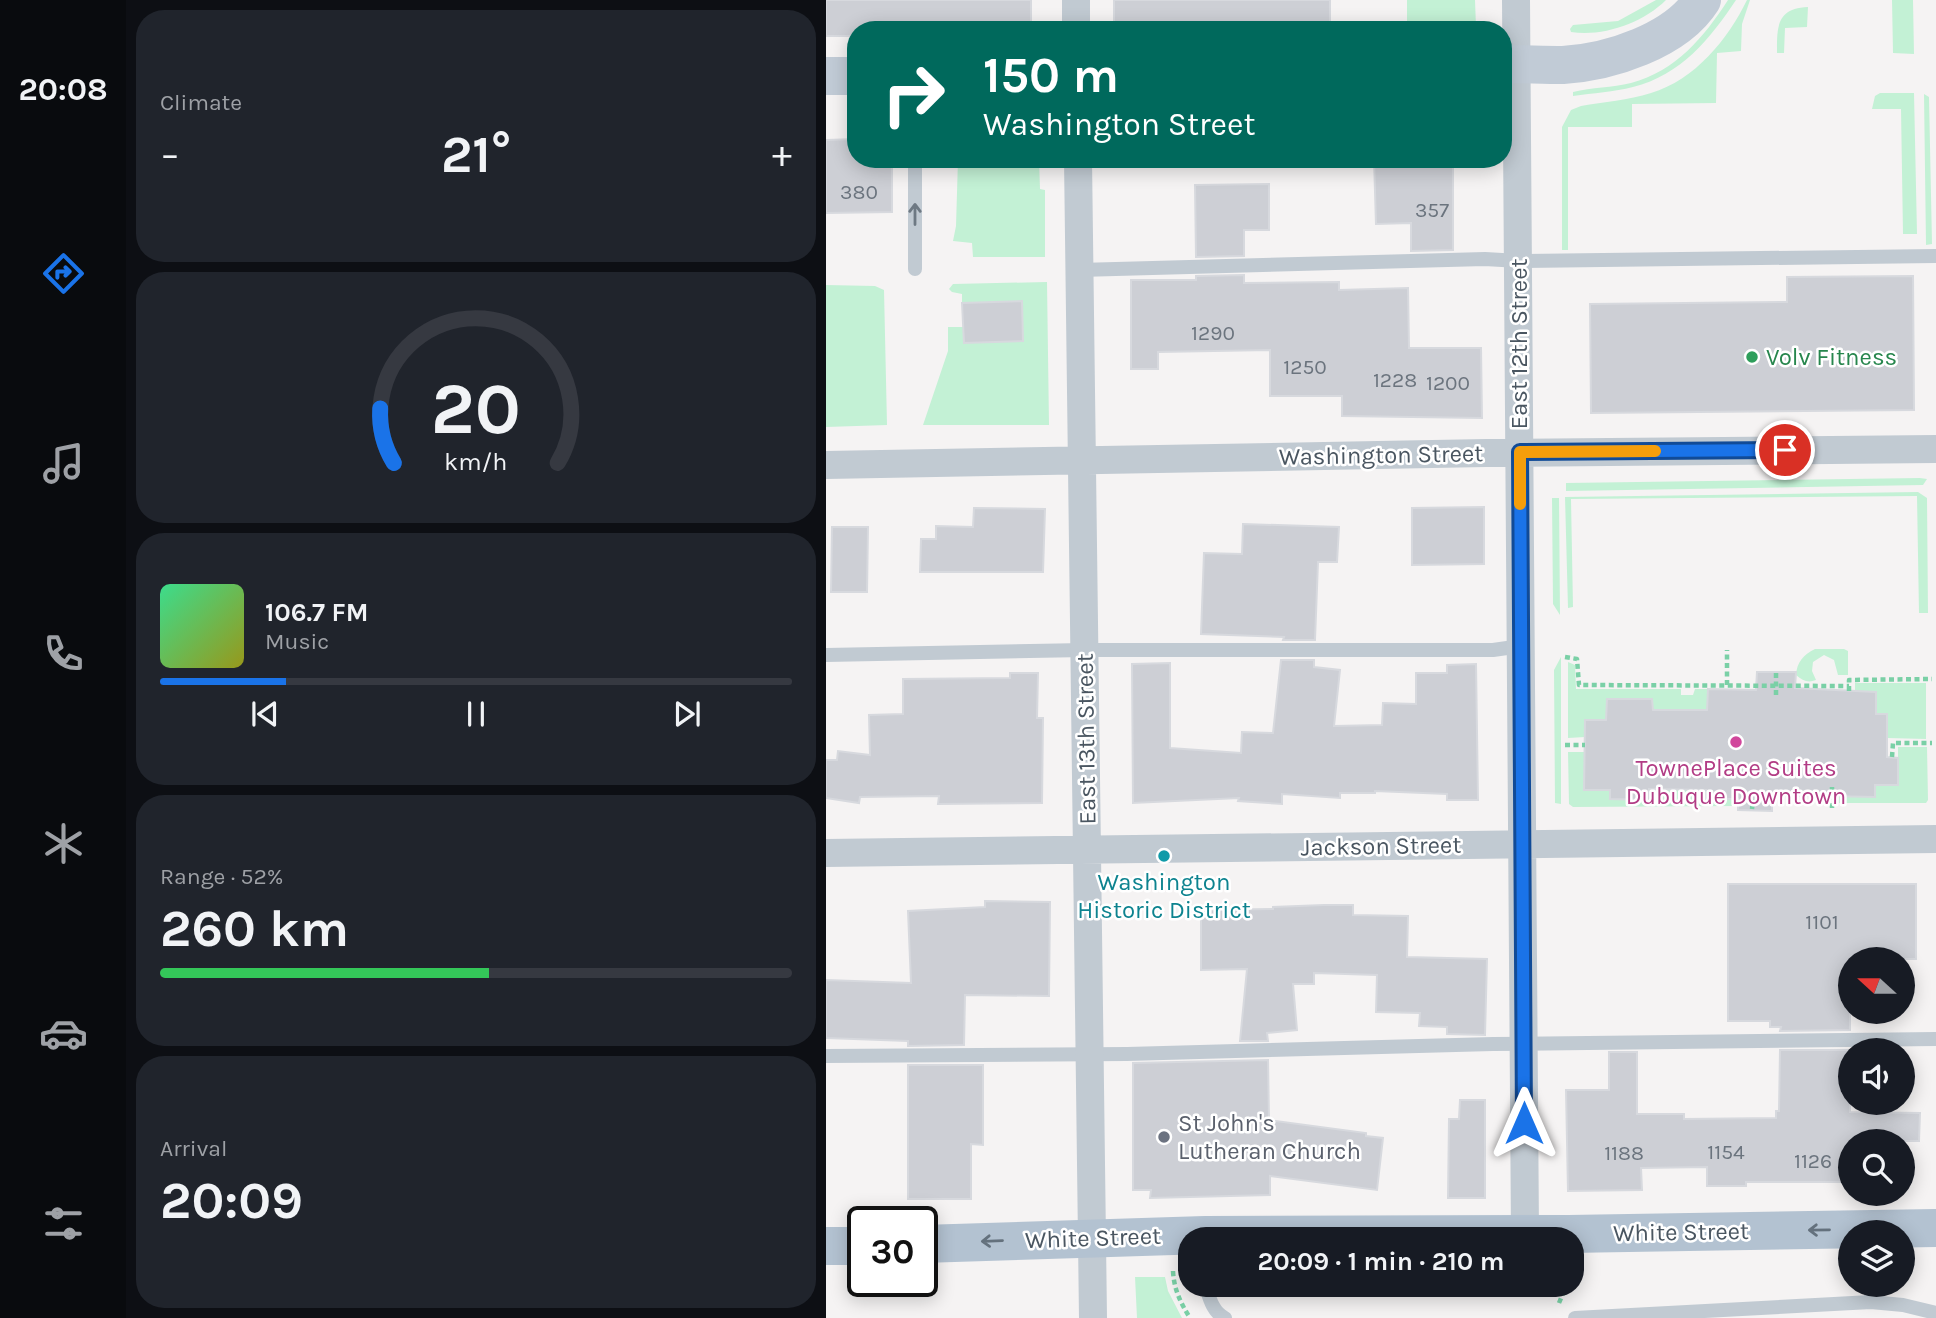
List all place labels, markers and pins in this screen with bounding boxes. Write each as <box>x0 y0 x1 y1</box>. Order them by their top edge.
place label: Volv Fitness <box>1766 343 1897 371</box>
marker: Volv Fitness <box>1744 349 1760 365</box>
pin <box>1755 420 1815 480</box>
marker: TownePlace Suites Dubuque Downtown <box>1728 734 1744 750</box>
place label: TownePlace Suites Dubuque Downtown <box>1626 754 1846 810</box>
marker: Washington Historic District <box>1156 848 1172 864</box>
place label: Washington Historic District <box>1077 868 1251 924</box>
place label: St John's Lutheran Church <box>1178 1109 1361 1165</box>
marker: St John's Lutheran Church <box>1156 1129 1172 1145</box>

